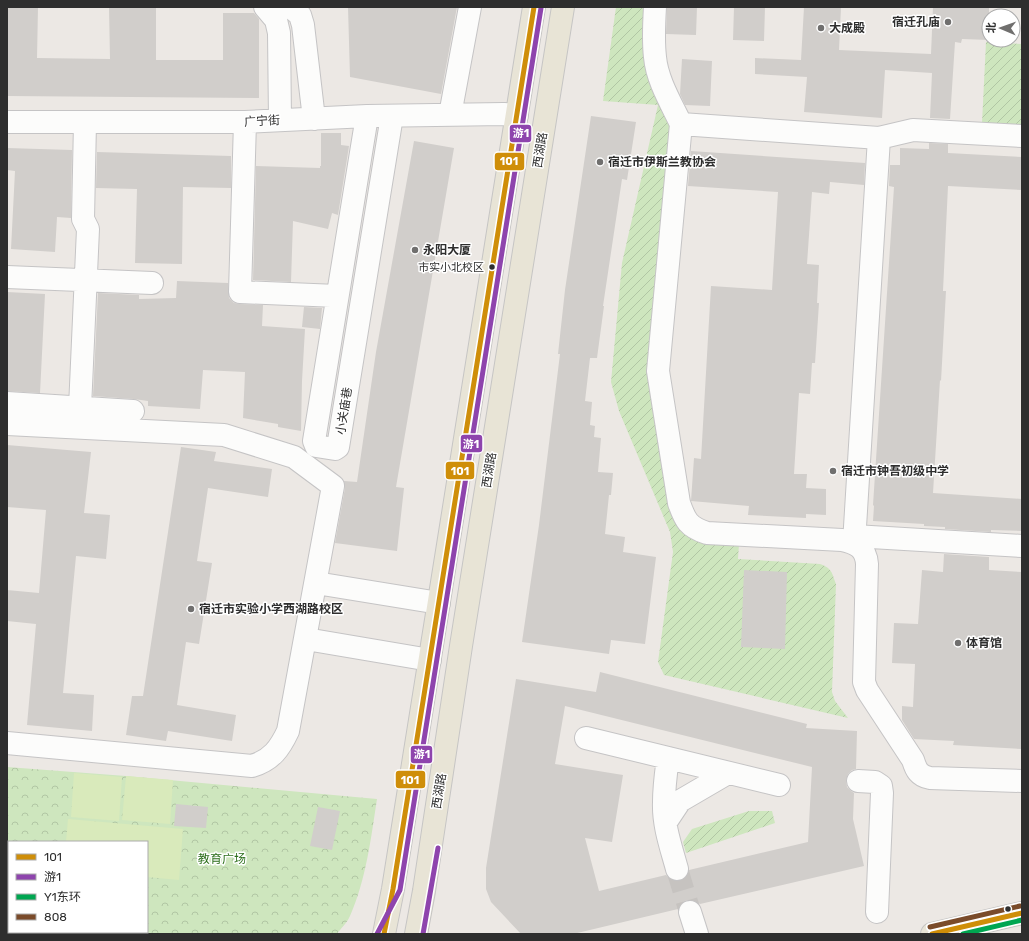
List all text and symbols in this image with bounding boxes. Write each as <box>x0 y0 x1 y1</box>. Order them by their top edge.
north arrow <box>981 8 1021 48</box>
place label: 宿迁孔庙 <box>892 15 940 29</box>
marker: 宿迁孔庙 <box>943 17 953 27</box>
place label: 大成殿 <box>829 21 865 35</box>
text: 北 <box>985 22 998 33</box>
marker: 大成殿 <box>816 23 826 33</box>
street label: 广宁街 <box>244 113 280 129</box>
line badge: 游1 <box>509 124 532 143</box>
text: 游1 <box>513 127 529 140</box>
street label: 西湖路 <box>530 131 550 169</box>
line badge: 101 <box>494 152 525 171</box>
text: 101 <box>500 155 518 168</box>
place label: 宿迁市伊斯兰教协会 <box>608 155 716 169</box>
marker: 宿迁市伊斯兰教协会 <box>595 157 605 167</box>
place label: 永阳大厦 <box>423 243 471 257</box>
marker: 永阳大厦 <box>410 245 420 255</box>
place label: 市实小北校区 <box>418 261 484 274</box>
marker: 市实小北校区 <box>487 262 497 272</box>
street label: 小关庙巷 <box>333 386 355 436</box>
line badge: 游1 <box>460 434 483 453</box>
text: 游1 <box>463 438 479 451</box>
street label: 西湖路 <box>479 451 499 489</box>
line badge: 101 <box>445 461 475 480</box>
place label: 宿迁市钟吾初级中学 <box>841 464 949 478</box>
text: 101 <box>451 465 469 478</box>
marker: 宿迁市钟吾初级中学 <box>828 466 838 476</box>
place label: 宿迁市实验小学西湖路校区 <box>199 602 343 616</box>
marker: 宿迁市实验小学西湖路校区 <box>186 604 196 614</box>
place label: 体育馆 <box>966 636 1002 650</box>
marker: 体育馆 <box>953 638 963 648</box>
line badge: 游1 <box>410 745 433 764</box>
text: 游1 <box>414 748 430 761</box>
line badge: 101 <box>395 770 426 789</box>
street label: 西湖路 <box>429 772 449 810</box>
text: 101 <box>401 774 419 787</box>
legend <box>8 841 148 933</box>
text: 101 <box>44 850 62 864</box>
park label: 教育广场 <box>198 852 246 866</box>
text: 游1 <box>44 870 61 884</box>
text: Y1东环 <box>44 890 81 904</box>
unlabelled marker <box>1003 904 1013 914</box>
text: 808 <box>44 910 67 924</box>

